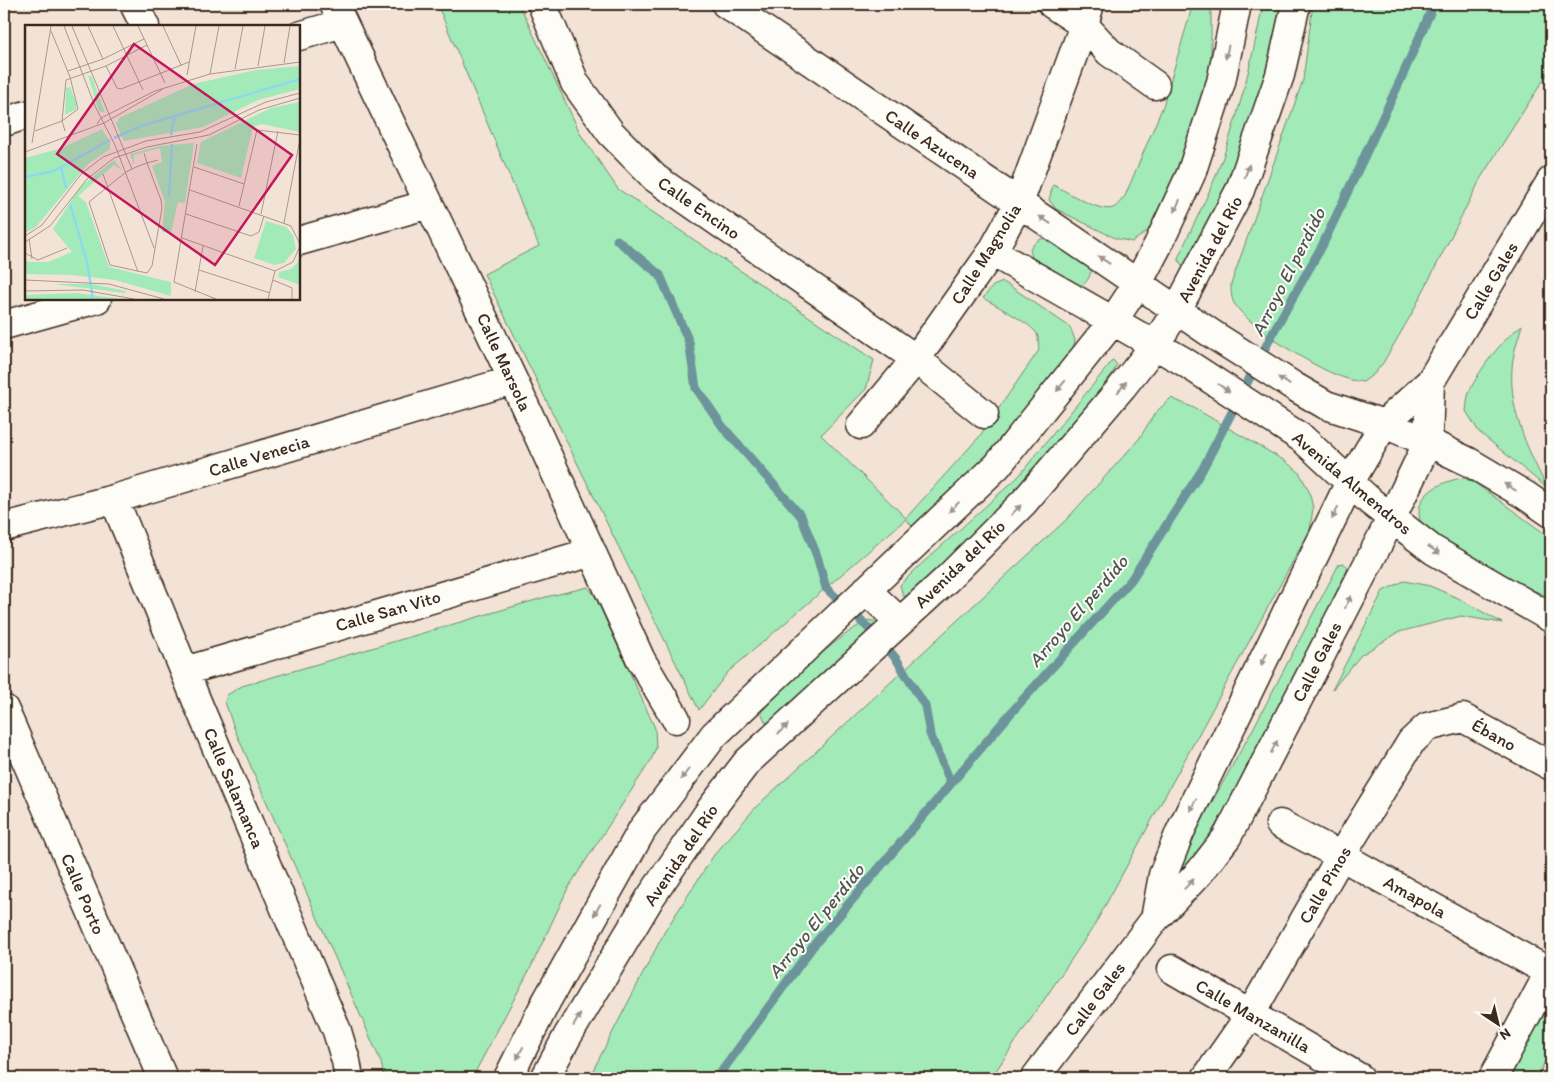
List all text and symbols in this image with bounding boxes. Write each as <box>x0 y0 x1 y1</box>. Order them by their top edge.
inset map <box>25 25 300 300</box>
one-way arrow <box>1223 44 1231 59</box>
street label: Calle Azucena <box>881 104 983 184</box>
one-way arrow <box>1244 164 1251 179</box>
street label: Calle Encino <box>653 172 745 244</box>
street label: Avenida del Río <box>1173 192 1247 306</box>
one-way arrow <box>1172 198 1181 213</box>
street label: Calle Magnolia <box>946 199 1026 309</box>
water label: Arroyo El perdido <box>1246 203 1331 340</box>
one-way arrow <box>1038 215 1051 225</box>
street label: Calle Gales <box>1459 238 1523 324</box>
one-way arrow <box>1097 256 1111 265</box>
street label: Calle Marsola <box>472 309 536 415</box>
one-way arrow <box>1278 376 1291 385</box>
one-way arrow <box>1055 379 1066 392</box>
one-way arrow <box>1117 381 1128 394</box>
one-way arrow <box>1217 383 1231 393</box>
street label: Avenida Almendros <box>1288 427 1416 539</box>
street label: Calle Venecia <box>206 430 313 482</box>
one-way arrow <box>1504 482 1517 491</box>
one-way arrow <box>948 501 960 513</box>
one-way arrow <box>1010 504 1022 516</box>
one-way arrow <box>1331 505 1340 520</box>
street label: Avenida del Río <box>910 515 1010 613</box>
one-way arrow <box>1427 545 1440 554</box>
water label: Arroyo El perdido <box>1023 549 1134 672</box>
street label: Calle San Vito <box>333 585 443 637</box>
one-way arrow <box>1344 595 1352 609</box>
street label: Calle Gales <box>1287 618 1347 706</box>
one-way arrow <box>1260 652 1268 666</box>
street label: Ébano <box>1468 714 1520 756</box>
one-way arrow <box>777 723 789 735</box>
street label: Calle Salamanca <box>199 724 270 852</box>
one-way arrow <box>1270 739 1278 754</box>
one-way arrow <box>679 767 690 780</box>
one-way arrow <box>1189 798 1197 812</box>
street label: Avenida del Río <box>639 800 723 910</box>
street label: Calle Pinos <box>1294 842 1356 928</box>
street label: Calle Porto <box>56 850 110 938</box>
water label: Arroyo El perdido <box>763 858 870 983</box>
street label: Amapola <box>1380 871 1451 924</box>
one-way arrow <box>1183 878 1195 890</box>
one-way arrow <box>593 903 601 918</box>
street label: Calle Gales <box>1060 958 1130 1040</box>
street label: Calle Manzanilla <box>1192 974 1315 1058</box>
north arrow <box>1472 1000 1522 1050</box>
one-way arrow <box>573 1014 582 1027</box>
text: N <box>1496 1025 1514 1044</box>
one-way arrow <box>516 1046 524 1061</box>

